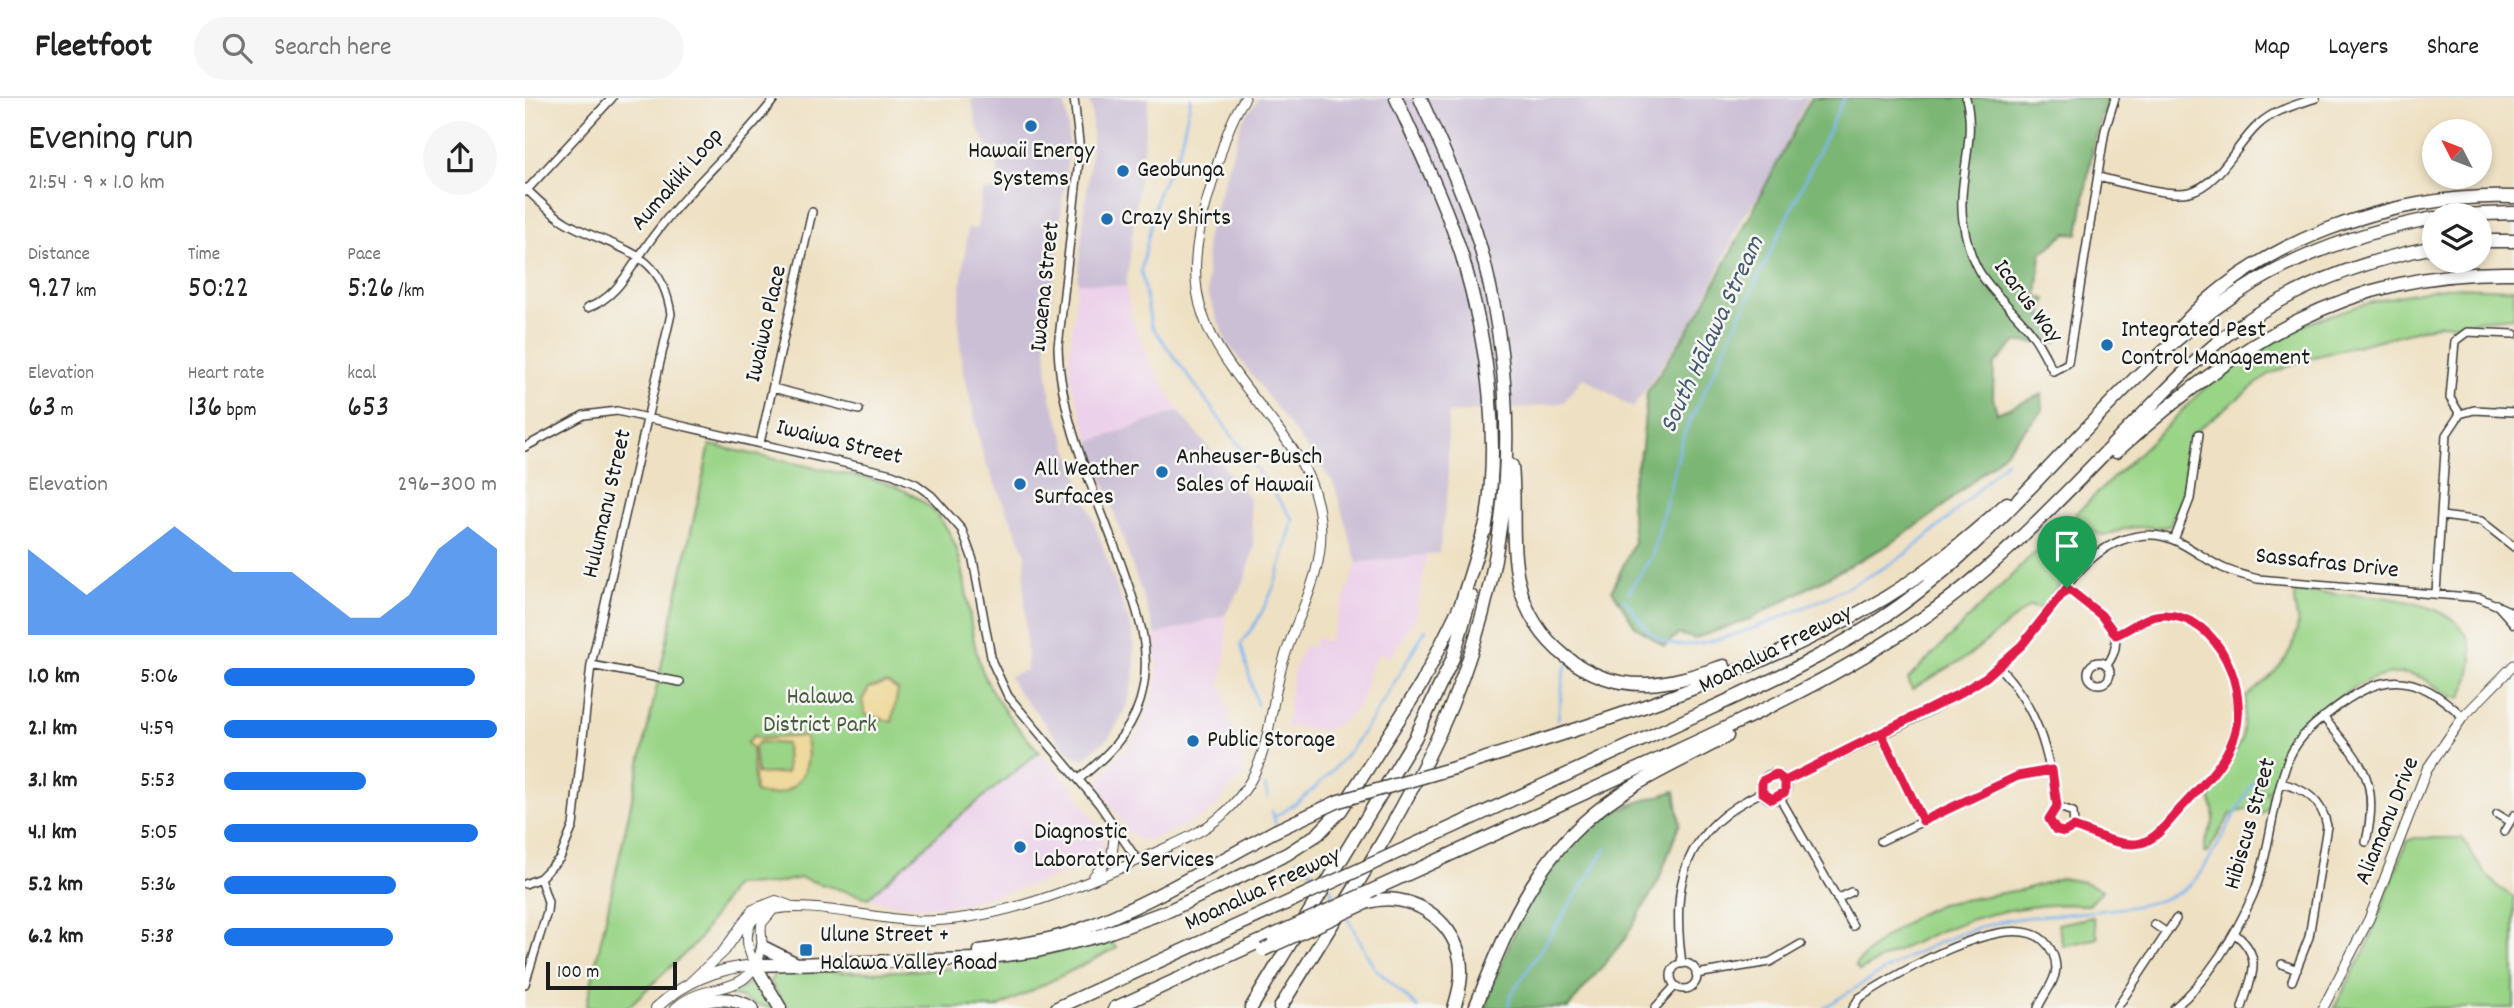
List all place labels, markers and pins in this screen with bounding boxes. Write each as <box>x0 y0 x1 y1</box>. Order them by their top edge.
marker: Hawaii Energy Systems <box>1023 118 1039 134</box>
place label: Hawaii Energy Systems <box>968 135 1095 197</box>
place label: Geobunga <box>1137 154 1225 188</box>
marker: Geobunga <box>1115 163 1131 179</box>
place label: Crazy Shirts <box>1121 202 1231 236</box>
marker: Crazy Shirts <box>1099 211 1115 227</box>
place label: Integrated Pest Control Management <box>2121 314 2310 376</box>
marker: Integrated Pest Control Management <box>2099 337 2115 353</box>
place label: Anheuser-Busch Sales of Hawaii <box>1176 441 1322 503</box>
place label: All Weather Surfaces <box>1034 453 1139 515</box>
marker: Anheuser-Busch Sales of Hawaii <box>1154 464 1170 480</box>
marker: All Weather Surfaces <box>1012 476 1028 492</box>
pin <box>2037 516 2097 588</box>
place label: Public Storage <box>1207 724 1335 758</box>
marker: Public Storage <box>1185 733 1201 749</box>
place label: Diagnostic Laboratory Services <box>1034 816 1215 878</box>
marker: Diagnostic Laboratory Services <box>1012 839 1028 855</box>
place label: Ulune Street + Halawa Valley Road <box>820 919 998 981</box>
marker: Ulune Street + Halawa Valley Road <box>798 942 814 958</box>

